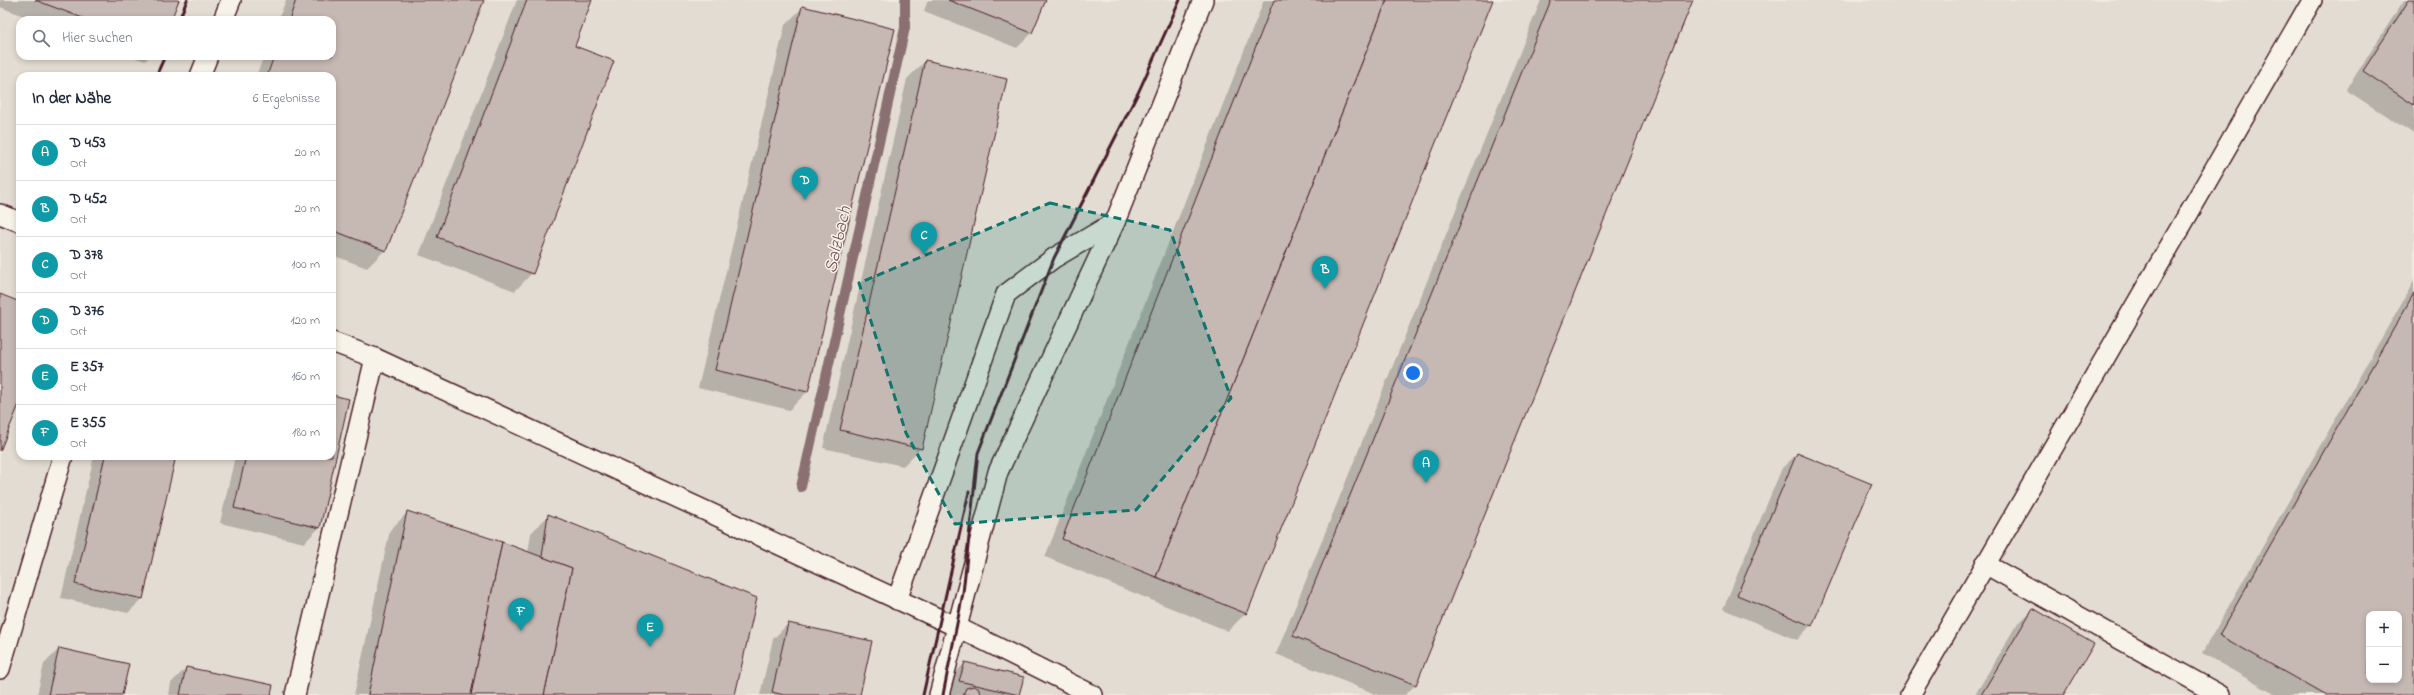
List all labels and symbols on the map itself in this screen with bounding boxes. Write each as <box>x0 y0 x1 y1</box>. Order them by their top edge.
pin: D <box>792 167 818 200</box>
water label: Salzbach <box>819 204 859 276</box>
pin: C <box>911 222 937 255</box>
pin: B <box>1312 256 1338 289</box>
your location <box>1403 363 1423 383</box>
pin: A <box>1413 450 1439 483</box>
pin: F <box>508 598 534 631</box>
pin: E <box>637 614 663 647</box>

